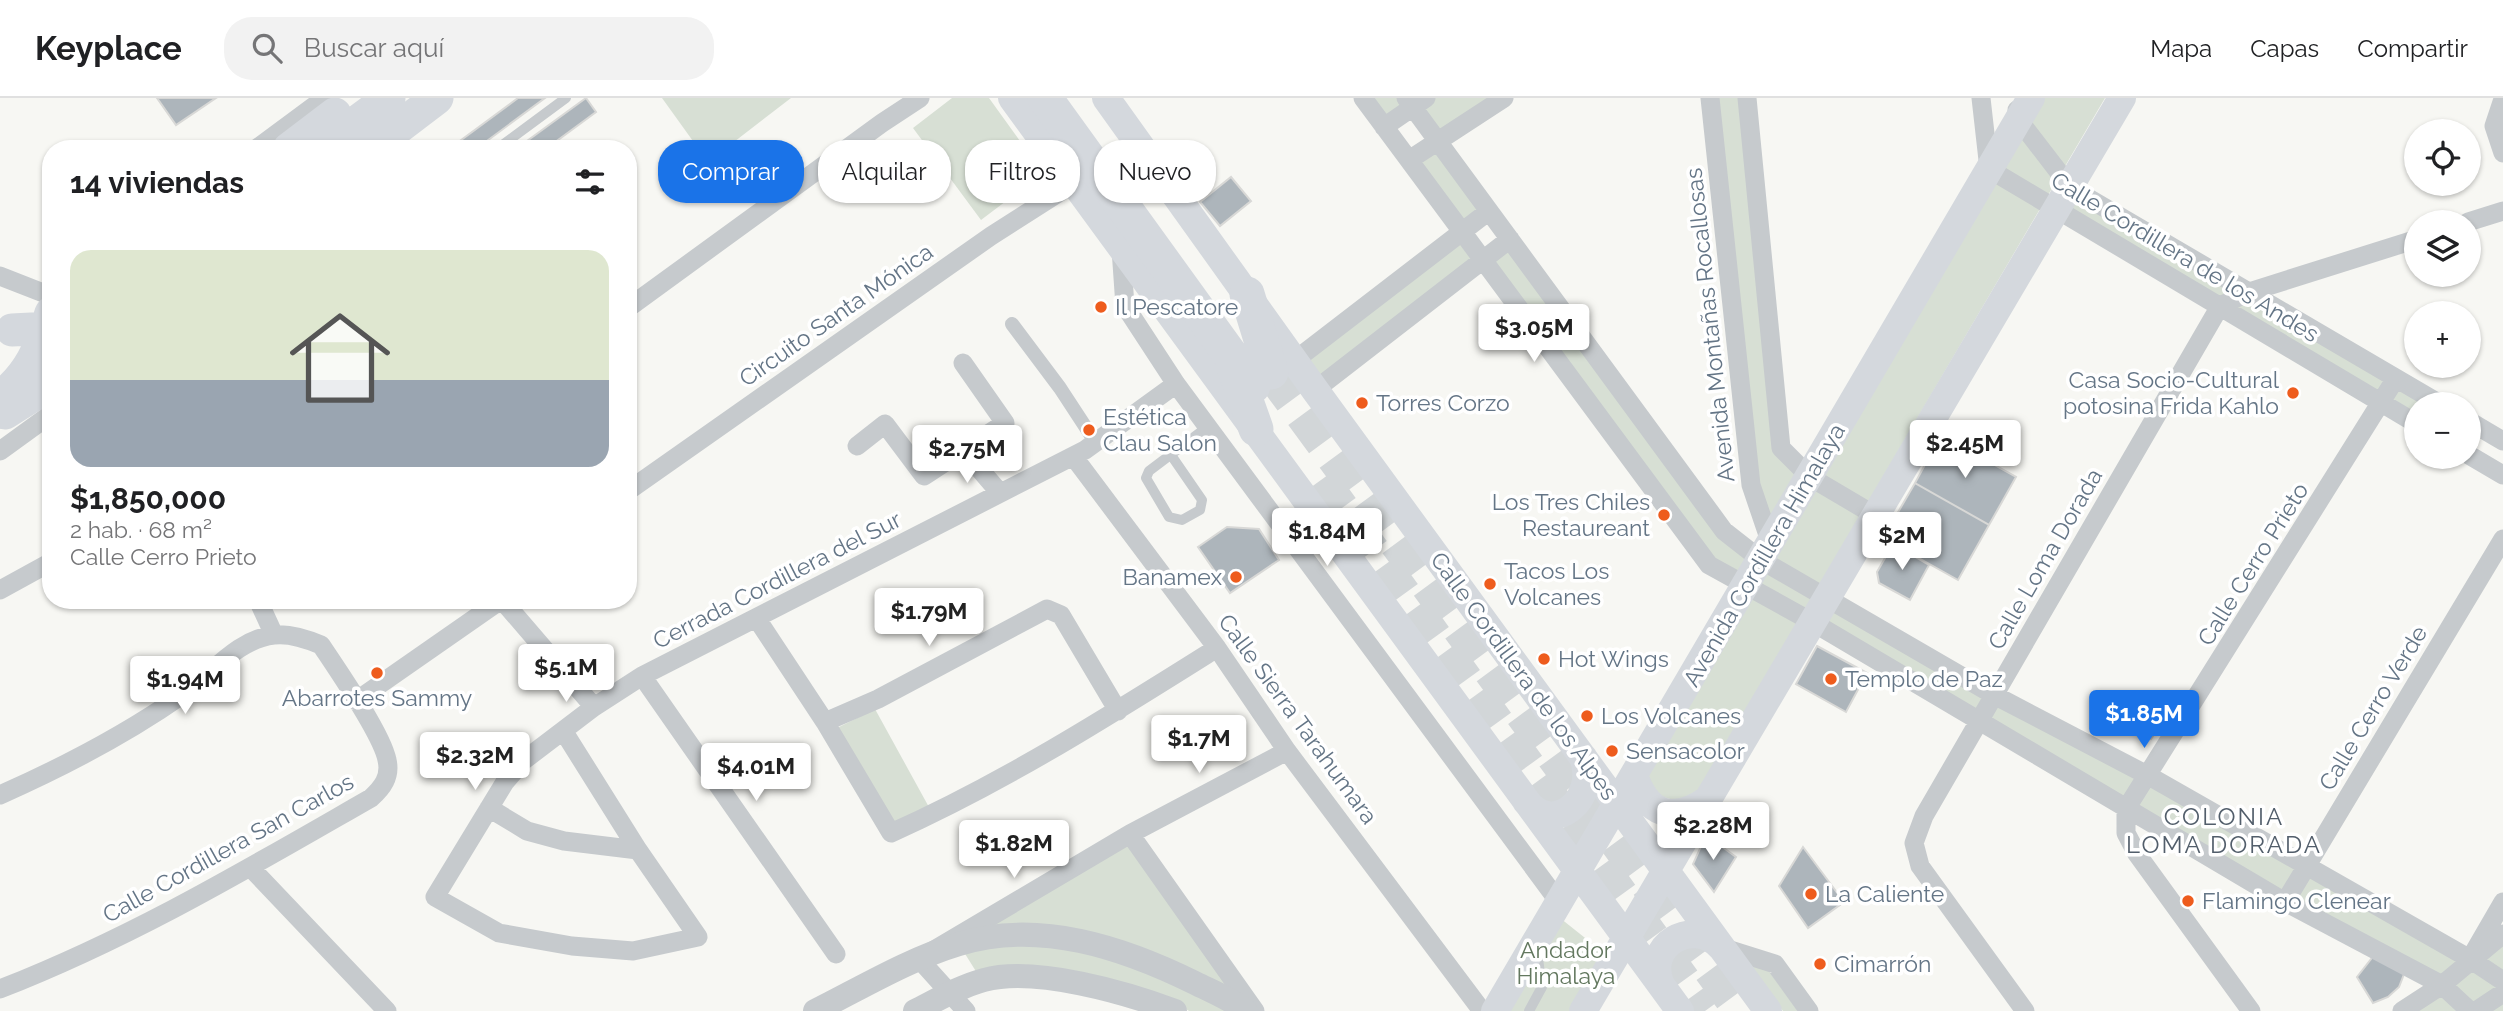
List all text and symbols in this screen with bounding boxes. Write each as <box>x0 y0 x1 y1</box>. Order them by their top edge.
search box <box>224 17 714 80</box>
text: Keyplace <box>35 29 182 68</box>
icon: search <box>248 29 286 67</box>
text: Buscar aquí <box>304 33 444 63</box>
text: Mapa <box>2150 34 2212 63</box>
text: Capas <box>2250 34 2319 63</box>
text: Compartir <box>2357 34 2468 63</box>
map controls <box>2404 119 2481 469</box>
button: locate <box>2404 119 2481 196</box>
chip: Comprar <box>658 140 804 203</box>
chip: Alquilar <box>818 140 951 203</box>
chip: Filtros <box>965 140 1080 203</box>
chip: Nuevo <box>1094 140 1216 203</box>
icon: filters <box>571 163 609 201</box>
text: 14 viviendas <box>70 165 244 200</box>
street label: Calle Cordillera de los Andes <box>2047 166 2324 347</box>
street label: Avenida Montañas Rocallosas <box>1680 167 1739 484</box>
button: layers <box>2404 210 2481 287</box>
street label: Circuito Santa Mónica <box>734 238 938 392</box>
place label: Il Pescatore <box>1115 293 1238 320</box>
icon: home <box>277 295 403 421</box>
marker: Il Pescatore <box>1093 299 1109 315</box>
button: + <box>2404 301 2481 378</box>
pin: $3.05M <box>1477 304 1591 364</box>
text: $3.05M <box>1494 313 1574 340</box>
place label: Casa Socio-Cultural potosina Frida Kahlo <box>2063 366 2280 419</box>
marker: Casa Socio-Cultural potosina Frida Kahlo <box>2285 385 2301 401</box>
place label: Torres Corzo <box>1376 389 1510 416</box>
button: − <box>2404 392 2481 469</box>
marker: Torres Corzo <box>1354 395 1370 411</box>
place label: Estética Clau Salon <box>1103 403 1217 456</box>
street label: Avenida Cordillera Himalaya <box>1677 419 1850 691</box>
pin: $2.45M <box>1908 420 2022 480</box>
marker: Estética Clau Salon <box>1081 422 1097 438</box>
pin: $2.75M <box>910 426 1024 485</box>
text: $2.45M <box>1926 429 2004 456</box>
text: $2.75M <box>928 434 1006 461</box>
street label: Calle Loma Dorada <box>1982 464 2107 654</box>
street label: Calle Cerro Prieto <box>2192 477 2314 650</box>
text: $1,850,000 <box>70 481 226 516</box>
place label: Los Tres Chiles Restaureant <box>1492 488 1650 541</box>
street label: Cerrada Cordillera del Sur <box>648 505 905 654</box>
marker: Los Tres Chiles Restaureant <box>1656 507 1672 523</box>
pin: $1.84M <box>1270 508 1384 568</box>
pin: $2M <box>1868 512 1936 572</box>
text: 2 hab. · 68 m² <box>70 516 212 543</box>
text: $1.84M <box>1288 517 1366 544</box>
text: $2M <box>1878 521 1926 548</box>
text: Calle Cerro Prieto <box>70 543 257 570</box>
street label: Calle Cordillera de los Alpes <box>1425 547 1623 805</box>
place label: Tacos Los Volcanes <box>1504 557 1609 610</box>
place label: Banamex <box>1122 563 1222 590</box>
marker: Banamex <box>1228 569 1244 585</box>
marker: Tacos Los Volcanes <box>1482 576 1498 592</box>
pin: $1.79M <box>872 588 986 648</box>
text: $1.79M <box>890 597 968 624</box>
street label: Calle Sierra Tarahumara <box>1213 609 1384 829</box>
street label: Calle Cerro Verde <box>2313 621 2432 795</box>
pin: $5.1M <box>517 644 615 704</box>
place label: Hot Wings <box>1558 645 1669 672</box>
marker: Hot Wings <box>1536 651 1552 667</box>
text: $5.1M <box>534 653 598 680</box>
pin: $1.94M <box>128 656 242 716</box>
text: $1.94M <box>146 665 224 692</box>
marker: Abarrotes Sammy <box>369 665 385 681</box>
place label: Templo de Paz <box>1845 665 2003 692</box>
marker: Templo de Paz <box>1823 671 1839 687</box>
place label: Abarrotes Sammy <box>282 684 472 711</box>
pin: $1.85M <box>2087 690 2201 750</box>
text: $1.85M <box>2105 699 2183 726</box>
place label: Los Volcanes <box>1601 702 1741 729</box>
marker: Los Volcanes <box>1579 708 1595 724</box>
pin: $1.7M <box>1150 716 1248 775</box>
text: $1.7M <box>1167 724 1231 751</box>
pin: $2.32M <box>418 732 532 792</box>
place label: Sensacolor <box>1626 737 1745 764</box>
text: $2.32M <box>436 741 514 768</box>
marker: Sensacolor <box>1604 743 1620 759</box>
pin: $4.01M <box>699 744 813 803</box>
text: $4.01M <box>717 752 795 779</box>
street label: Calle Cordillera San Carlos <box>98 767 358 928</box>
pin: $2.28M <box>1656 802 1770 862</box>
district label: COLONIA LOMA DORADA <box>2126 802 2322 859</box>
text: $2.28M <box>1673 811 1753 838</box>
pin: $1.82M <box>957 820 1071 880</box>
text: $1.82M <box>975 829 1053 856</box>
place label: La Caliente <box>1825 880 1944 907</box>
marker: La Caliente <box>1803 886 1819 902</box>
place label: Flamingo Clenear <box>2202 887 2391 914</box>
marker: Flamingo Clenear <box>2180 893 2196 909</box>
park label: Andador Himalaya <box>1517 936 1615 989</box>
place label: Cimarrón <box>1834 950 1931 977</box>
marker: Cimarrón <box>1812 956 1828 972</box>

